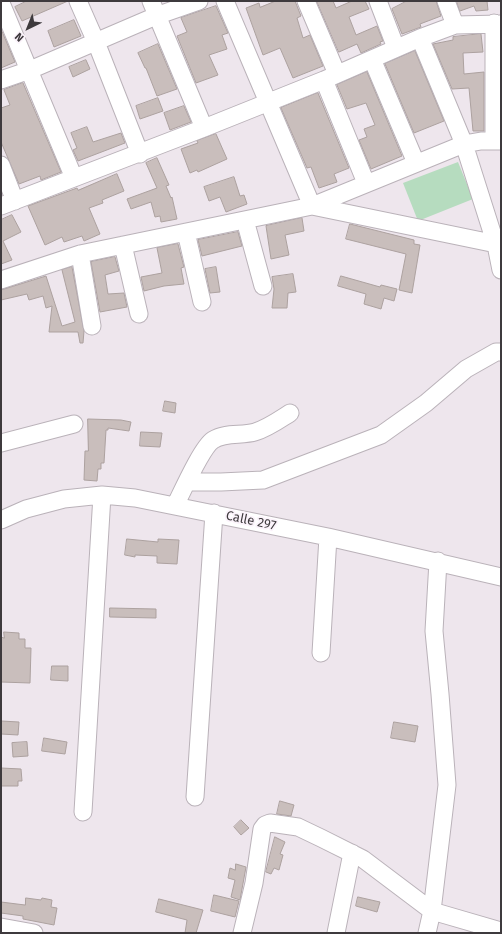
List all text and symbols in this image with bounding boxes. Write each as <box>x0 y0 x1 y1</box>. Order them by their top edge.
north arrow <box>8 8 48 48</box>
text: N <box>12 30 27 44</box>
street label: Calle 297 <box>224 508 278 534</box>

